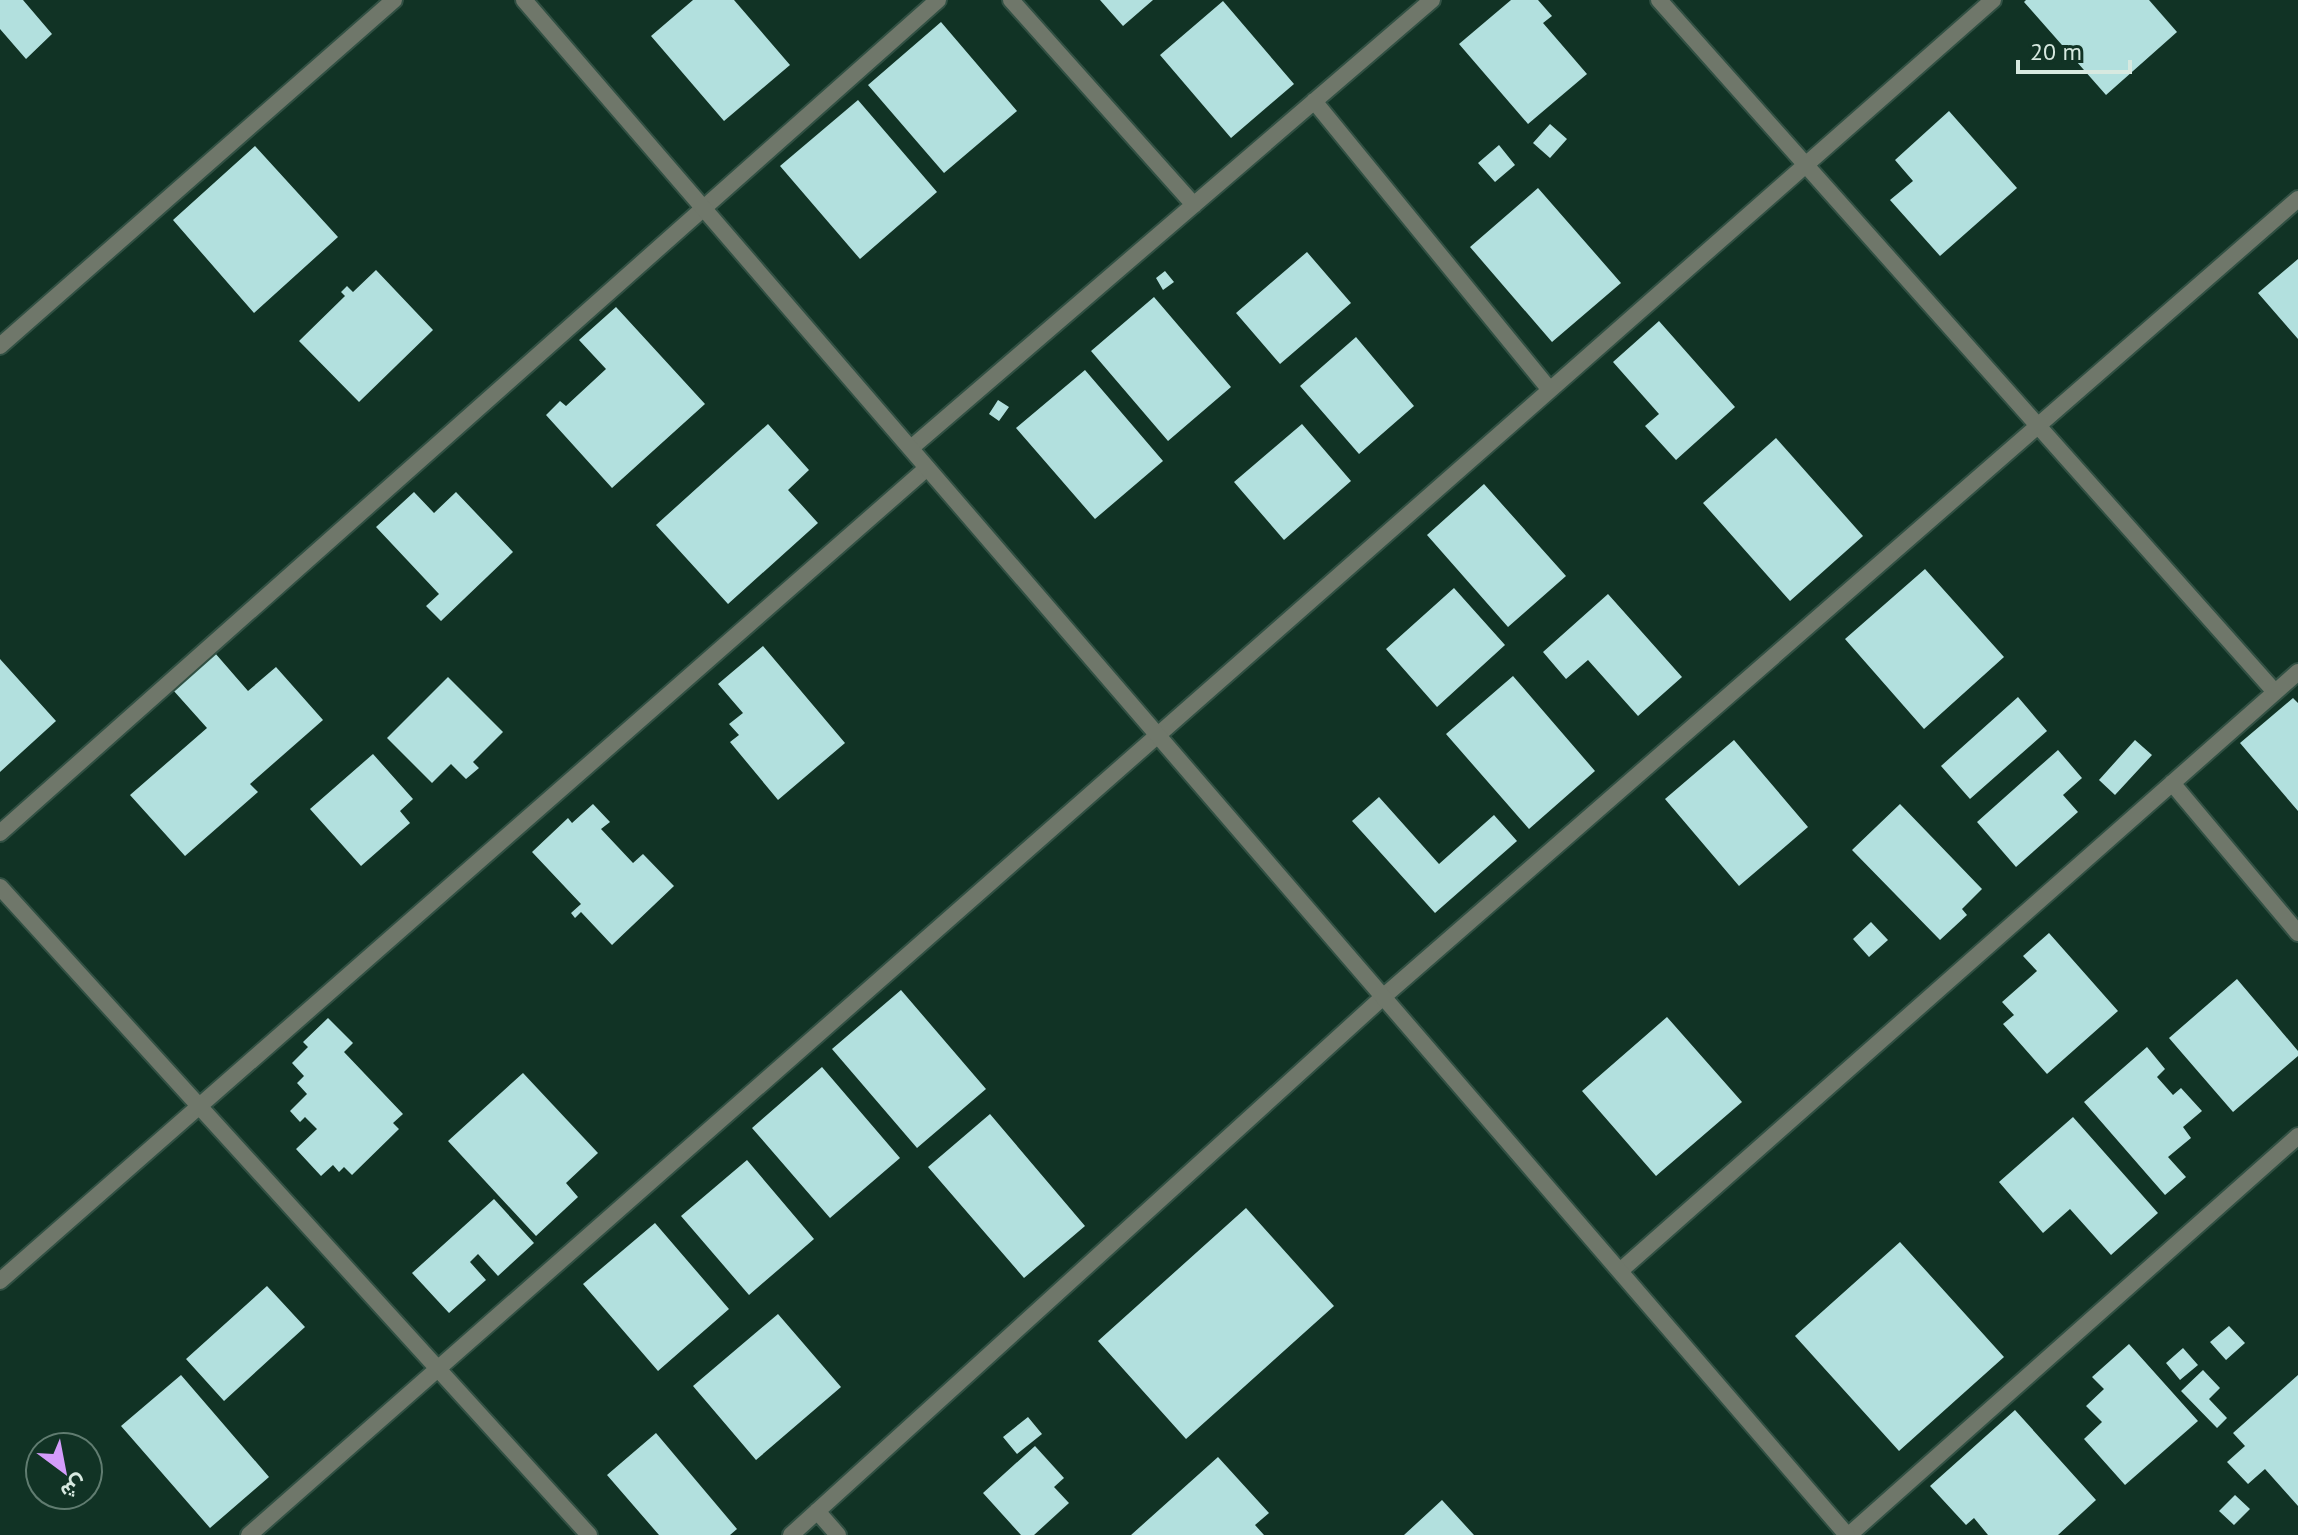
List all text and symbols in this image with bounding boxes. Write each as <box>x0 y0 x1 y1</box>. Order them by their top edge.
scale bar <box>2018 24 2130 74</box>
text: 20 m <box>2030 36 2082 67</box>
north arrow <box>24 1431 104 1511</box>
text: ش <box>56 1469 93 1507</box>

